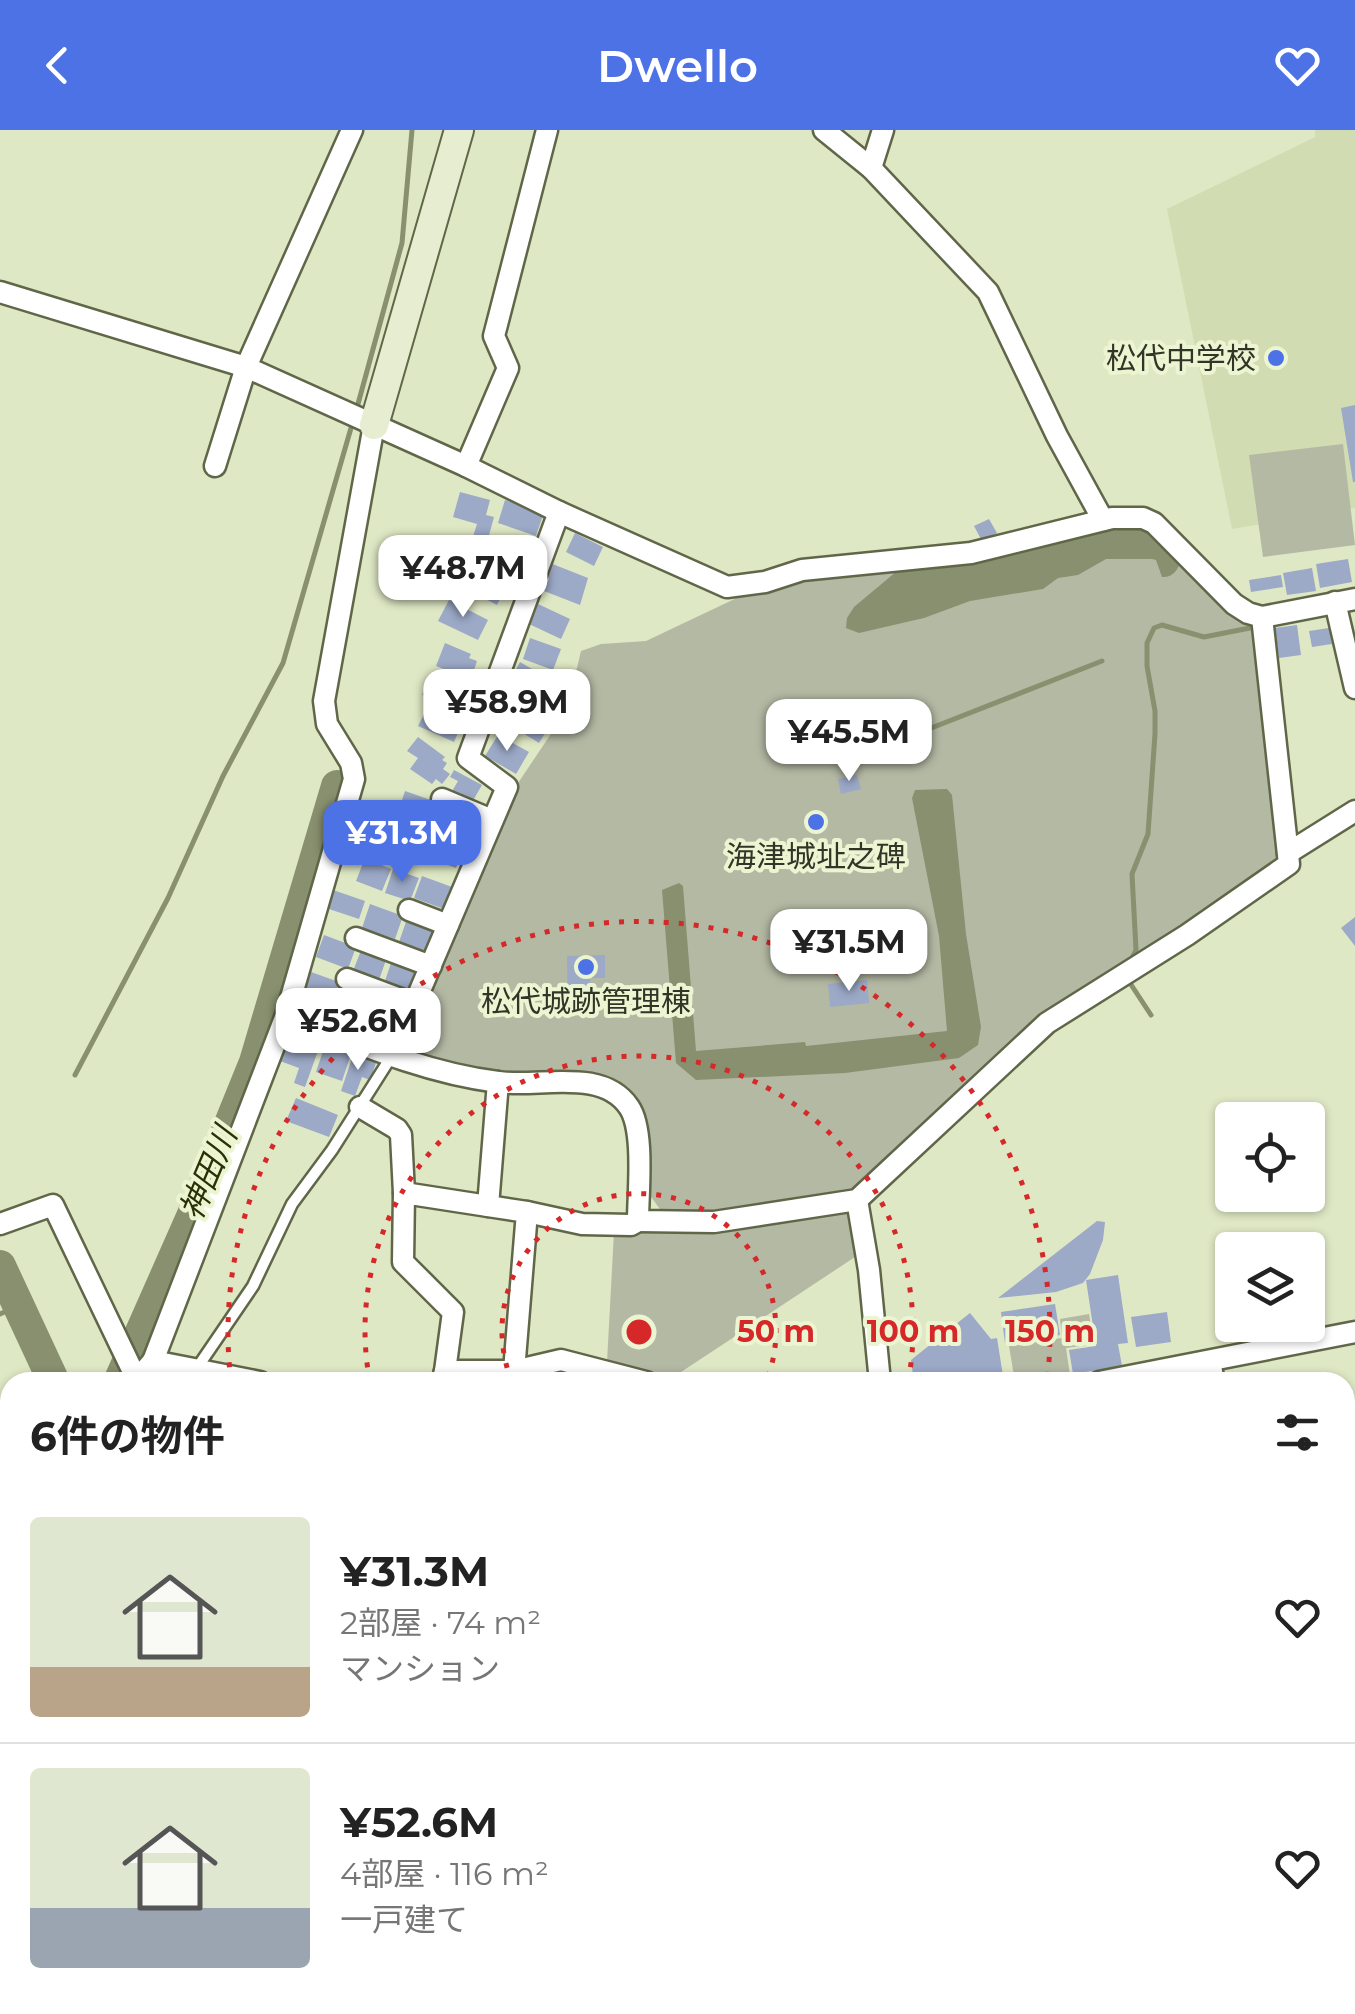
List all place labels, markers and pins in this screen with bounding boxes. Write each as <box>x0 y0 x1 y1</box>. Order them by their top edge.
place label: 松代中学校 <box>1106 340 1256 377</box>
marker: 松代中学校 <box>1265 347 1287 369</box>
pin: ¥48.7M <box>382 535 544 620</box>
pin: ¥58.9M <box>426 669 588 754</box>
pin: ¥45.5M <box>768 699 930 784</box>
pin: ¥31.3M <box>321 800 483 885</box>
marker: 海津城址之碑 <box>805 811 827 833</box>
place label: 海津城址之碑 <box>726 838 906 875</box>
pin: ¥31.5M <box>768 909 930 994</box>
marker: 松代城跡管理棟 <box>575 956 597 978</box>
place label: 松代城跡管理棟 <box>481 983 691 1020</box>
pin: ¥52.6M <box>277 988 439 1073</box>
centre of rings <box>621 1314 657 1350</box>

